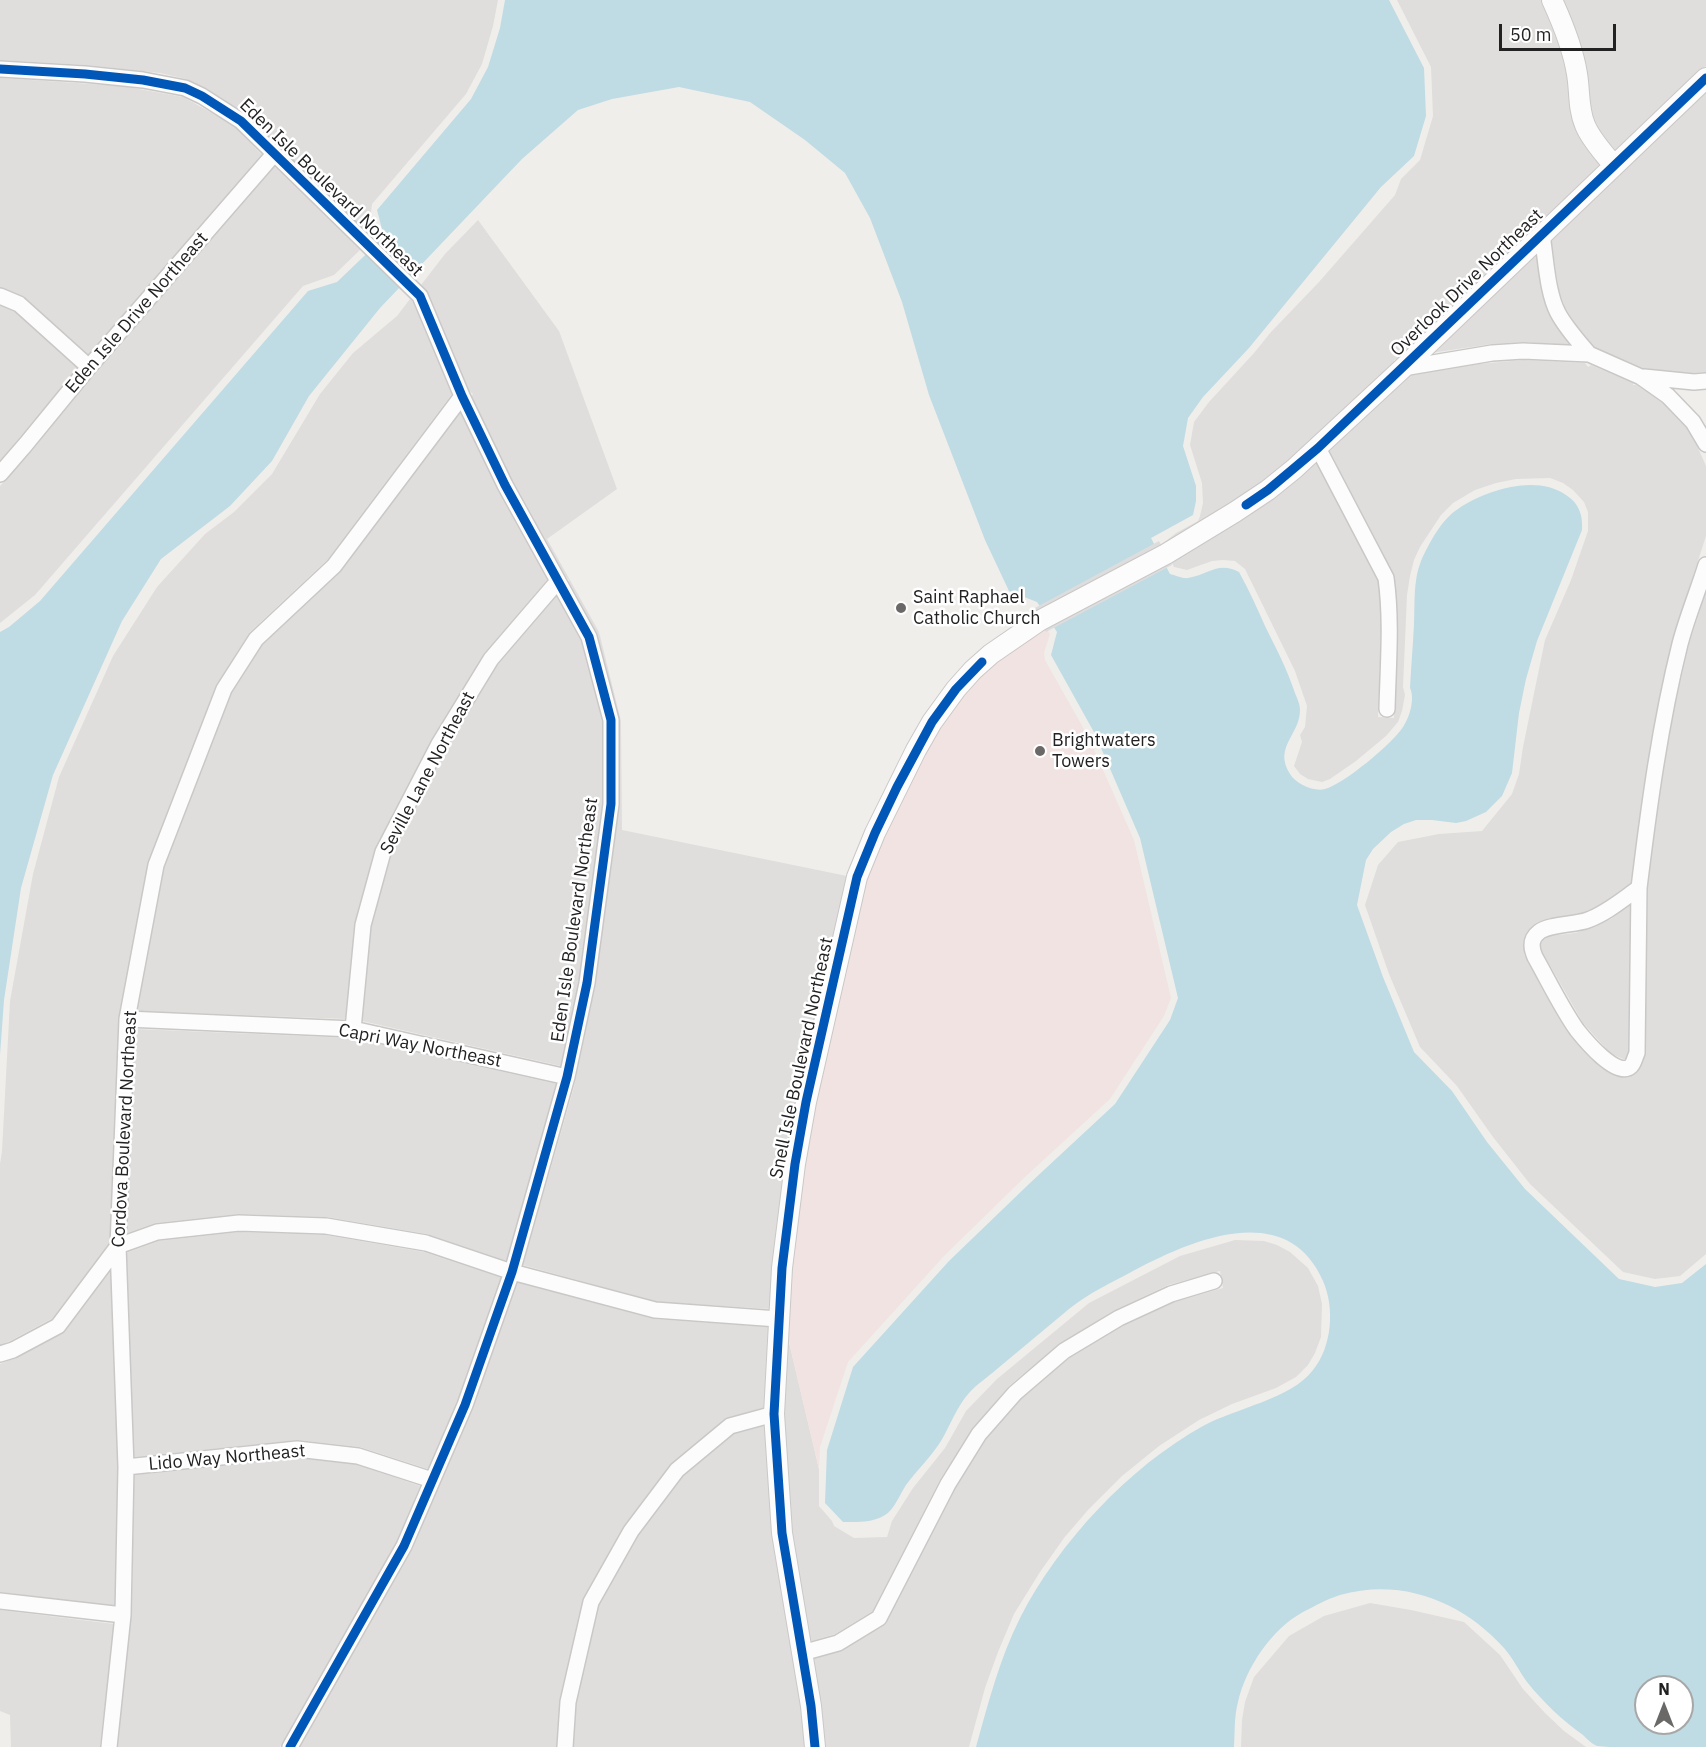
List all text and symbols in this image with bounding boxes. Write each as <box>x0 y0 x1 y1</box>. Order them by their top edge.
scale bar <box>1502 12 1619 50</box>
text: 50 m <box>1510 23 1552 46</box>
street label: Eden Isle Boulevard Northeast <box>235 95 427 281</box>
street label: Overlook Drive Northeast <box>1386 205 1548 361</box>
street label: Eden Isle Drive Northeast <box>61 228 213 398</box>
place label: Saint Raphael Catholic Church <box>913 587 1041 630</box>
marker: Saint Raphael Catholic Church <box>894 601 908 615</box>
street label: Seville Lane Northeast <box>376 688 480 858</box>
place label: Brightwaters Towers <box>1052 730 1156 772</box>
marker: Brightwaters Towers <box>1033 744 1047 758</box>
street label: Eden Isle Boulevard Northeast <box>547 796 603 1044</box>
street label: Snell Isle Boulevard Northeast <box>766 935 838 1181</box>
street label: Cordova Boulevard Northeast <box>108 1010 142 1248</box>
street label: Capri Way Northeast <box>337 1020 503 1072</box>
street label: Lido Way Northeast <box>148 1440 306 1476</box>
north arrow <box>1634 1675 1694 1735</box>
text: N <box>1658 1679 1670 1699</box>

